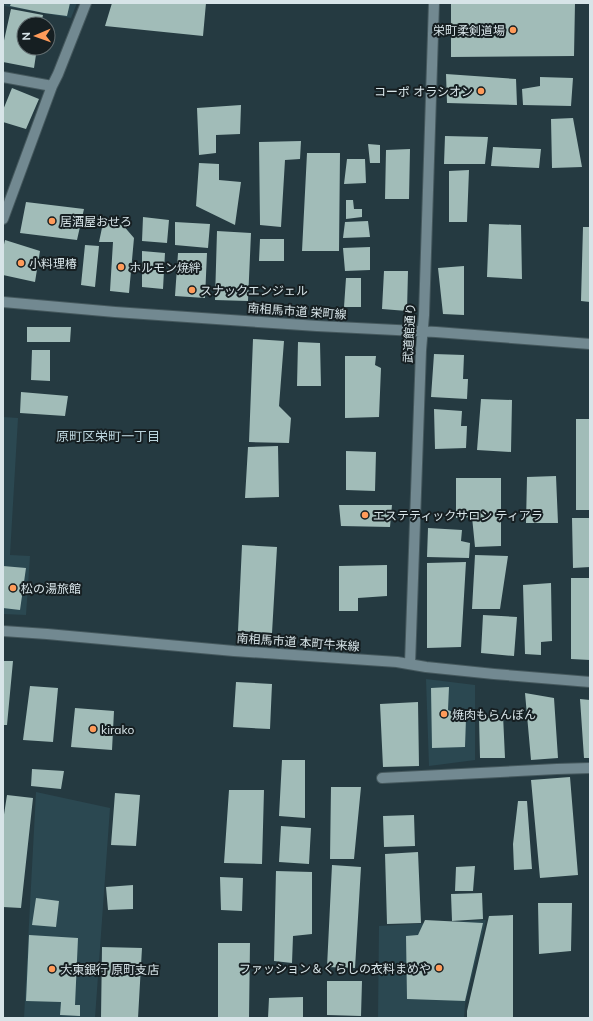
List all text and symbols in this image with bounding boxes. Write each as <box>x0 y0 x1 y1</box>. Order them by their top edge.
north arrow <box>16 16 56 56</box>
place label: 栄町柔剣道場 <box>433 23 505 38</box>
marker: 栄町柔剣道場 <box>508 25 518 35</box>
text: N <box>19 32 33 41</box>
place label: コーポ オラシオン <box>374 84 473 99</box>
marker: コーポ オラシオン <box>476 86 486 96</box>
place label: 居酒屋おせろ <box>60 214 132 229</box>
marker: 居酒屋おせろ <box>47 216 57 226</box>
place label: 小料理椿 <box>29 256 77 271</box>
marker: 小料理椿 <box>16 258 26 268</box>
place label: ホルモン焼絆 <box>129 260 201 275</box>
marker: ホルモン焼絆 <box>116 262 126 272</box>
place label: スナックエンジェル <box>200 283 308 298</box>
marker: スナックエンジェル <box>187 285 197 295</box>
street label: 南相馬市道 栄町線 <box>247 300 347 322</box>
street label: 武道館通り <box>400 303 418 363</box>
district label: 原町区栄町一丁目 <box>56 428 160 444</box>
place label: エステティックサロン ティアラ <box>373 508 543 523</box>
marker: エステティックサロン ティアラ <box>360 510 370 520</box>
place label: 松の湯旅館 <box>21 581 81 596</box>
marker: 松の湯旅館 <box>8 583 18 593</box>
street label: 南相馬市道 本町牛来線 <box>236 630 360 654</box>
place label: 焼肉もらんぼん <box>452 707 536 722</box>
marker: 焼肉もらんぼん <box>439 709 449 719</box>
place label: kirako <box>101 722 135 737</box>
marker: kirako <box>88 724 98 734</box>
place label: ファッション＆くらしの衣料まめや <box>239 961 431 976</box>
place label: 大東銀行 原町支店 <box>60 962 159 977</box>
marker: ファッション＆くらしの衣料まめや <box>434 963 444 973</box>
marker: 大東銀行 原町支店 <box>47 964 57 974</box>

